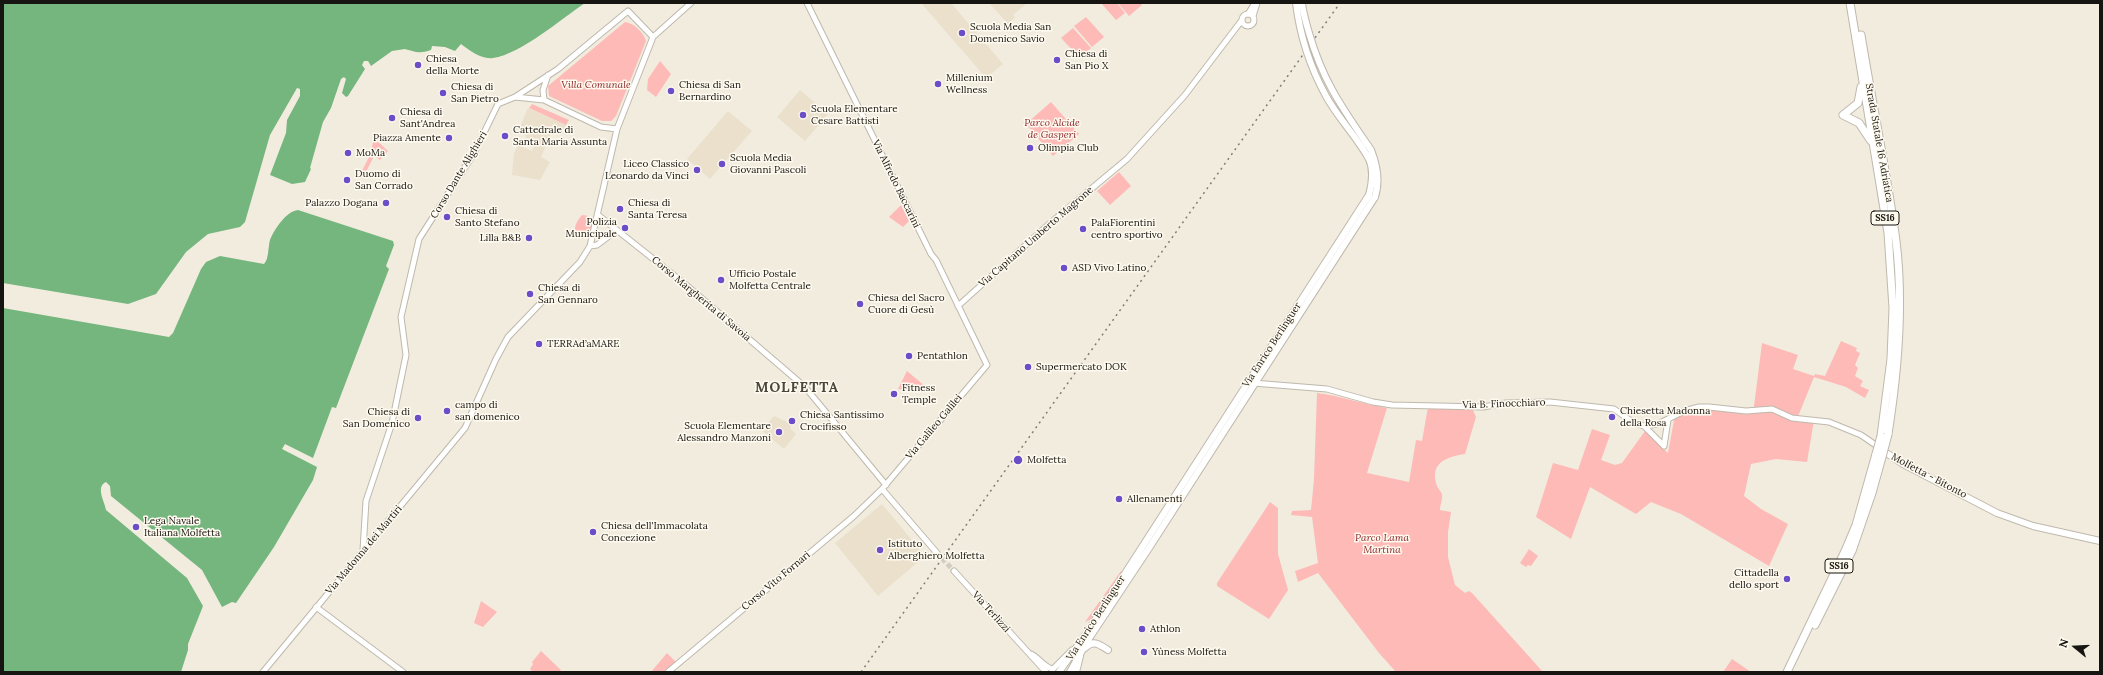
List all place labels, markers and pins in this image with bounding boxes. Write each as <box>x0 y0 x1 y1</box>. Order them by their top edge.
place label: Scuola Media San Domenico Savio <box>970 21 1051 44</box>
marker: Scuola Media San Domenico Savio <box>957 28 967 38</box>
place label: Chiesa di San Pio X <box>1065 48 1108 72</box>
place label: Chiesa della Morte <box>426 53 479 76</box>
marker: Chiesa di San Pio X <box>1052 55 1062 65</box>
marker: Chiesa della Morte <box>413 60 423 70</box>
place label: Millenium Wellness <box>946 72 993 96</box>
place label: Chiesa di San Bernardino <box>679 79 741 102</box>
marker: Millenium Wellness <box>933 79 943 89</box>
place label: Chiesa di San Pietro <box>451 81 499 104</box>
marker: Chiesa di San Bernardino <box>666 86 676 96</box>
marker: Chiesa di San Pietro <box>438 88 448 98</box>
place label: Scuola Elementare Cesare Battisti <box>811 103 898 126</box>
place label: Chiesa di Sant'Andrea <box>400 106 455 130</box>
marker: Scuola Elementare Cesare Battisti <box>798 110 808 120</box>
marker: Chiesa di Sant'Andrea <box>387 113 397 123</box>
place label: Cattedrale di Santa Maria Assunta <box>513 124 607 148</box>
marker: Cattedrale di Santa Maria Assunta <box>500 131 510 141</box>
place label: Piazza Amente <box>373 132 441 144</box>
marker: Piazza Amente <box>444 133 454 143</box>
place label: Olimpia Club <box>1038 142 1098 154</box>
marker: Olimpia Club <box>1025 143 1035 153</box>
place label: MoMa <box>356 147 385 159</box>
marker: MoMa <box>343 148 353 158</box>
place label: Scuola Media Giovanni Pascoli <box>730 152 806 176</box>
place label: Liceo Classico Leonardo da Vinci <box>605 158 689 182</box>
marker: Scuola Media Giovanni Pascoli <box>717 159 727 169</box>
marker: Liceo Classico Leonardo da Vinci <box>692 165 702 175</box>
place label: Duomo di San Corrado <box>355 168 413 192</box>
marker: Duomo di San Corrado <box>342 175 352 185</box>
place label: Palazzo Dogana <box>305 197 378 209</box>
place label: Chiesa di Santa Teresa <box>628 197 687 220</box>
marker: Palazzo Dogana <box>381 198 391 208</box>
marker: Chiesa di Santa Teresa <box>615 204 625 214</box>
place label: Chiesa di Santo Stefano <box>455 205 520 228</box>
marker: Chiesa di Santo Stefano <box>442 212 452 222</box>
place label: Polizia Municipale <box>566 216 617 240</box>
place label: PalaFiorentini centro sportivo <box>1091 217 1163 240</box>
marker: Polizia Municipale <box>620 223 630 233</box>
marker: PalaFiorentini centro sportivo <box>1078 224 1088 234</box>
place label: Lilla B&B <box>480 232 521 244</box>
marker: Lilla B&B <box>524 233 534 243</box>
place label: ASD Vivo Latino <box>1072 262 1146 274</box>
marker: ASD Vivo Latino <box>1059 263 1069 273</box>
place label: Ufficio Postale Molfetta Centrale <box>729 268 811 292</box>
marker: Ufficio Postale Molfetta Centrale <box>716 275 726 285</box>
place label: Chiesa di San Gennaro <box>538 282 598 306</box>
marker: Chiesa di San Gennaro <box>525 289 535 299</box>
place label: Chiesa del Sacro Cuore di Gesù <box>868 292 945 316</box>
marker: Chiesa del Sacro Cuore di Gesù <box>855 299 865 309</box>
place label: TERRAd’aMARE <box>547 338 620 350</box>
marker: TERRAd’aMARE <box>534 339 544 349</box>
place label: Pentathlon <box>917 350 968 362</box>
marker: Pentathlon <box>904 351 914 361</box>
place label: Supermercato DOK <box>1036 361 1127 373</box>
marker: Supermercato DOK <box>1023 362 1033 372</box>
place label: Fitness Temple <box>902 382 936 406</box>
marker: Fitness Temple <box>889 389 899 399</box>
place label: campo di san domenico <box>455 399 520 422</box>
place label: Chiesetta Madonna della Rosa <box>1620 405 1710 428</box>
place label: Chiesa di San Domenico <box>343 406 410 430</box>
marker: campo di san domenico <box>442 406 452 416</box>
place label: Chiesa Santissimo Crocifisso <box>800 409 884 432</box>
marker: Chiesetta Madonna della Rosa <box>1607 412 1617 422</box>
marker: Chiesa di San Domenico <box>413 413 423 423</box>
marker: Chiesa Santissimo Crocifisso <box>787 416 797 426</box>
place label: Scuola Elementare Alessandro Manzoni <box>677 420 771 444</box>
marker: Scuola Elementare Alessandro Manzoni <box>774 427 784 437</box>
marker: Molfetta <box>1012 454 1024 466</box>
place label: Molfetta <box>1027 454 1066 466</box>
place label: Allenamenti <box>1127 493 1182 505</box>
marker: Allenamenti <box>1114 494 1124 504</box>
place label: Lega Navale Italiana Molfetta <box>144 515 220 538</box>
place label: Chiesa dell'Immacolata Concezione <box>601 520 708 544</box>
marker: Lega Navale Italiana Molfetta <box>131 522 141 532</box>
marker: Chiesa dell'Immacolata Concezione <box>588 527 598 537</box>
place label: Istituto Alberghiero Molfetta <box>888 538 985 562</box>
marker: Istituto Alberghiero Molfetta <box>875 545 885 555</box>
place label: Cittadella dello sport <box>1729 567 1779 590</box>
marker: Cittadella dello sport <box>1782 574 1792 584</box>
place label: Athlon <box>1150 623 1181 635</box>
marker: Athlon <box>1137 624 1147 634</box>
place label: Yùness Molfetta <box>1152 646 1227 658</box>
marker: Yùness Molfetta <box>1139 647 1149 657</box>

